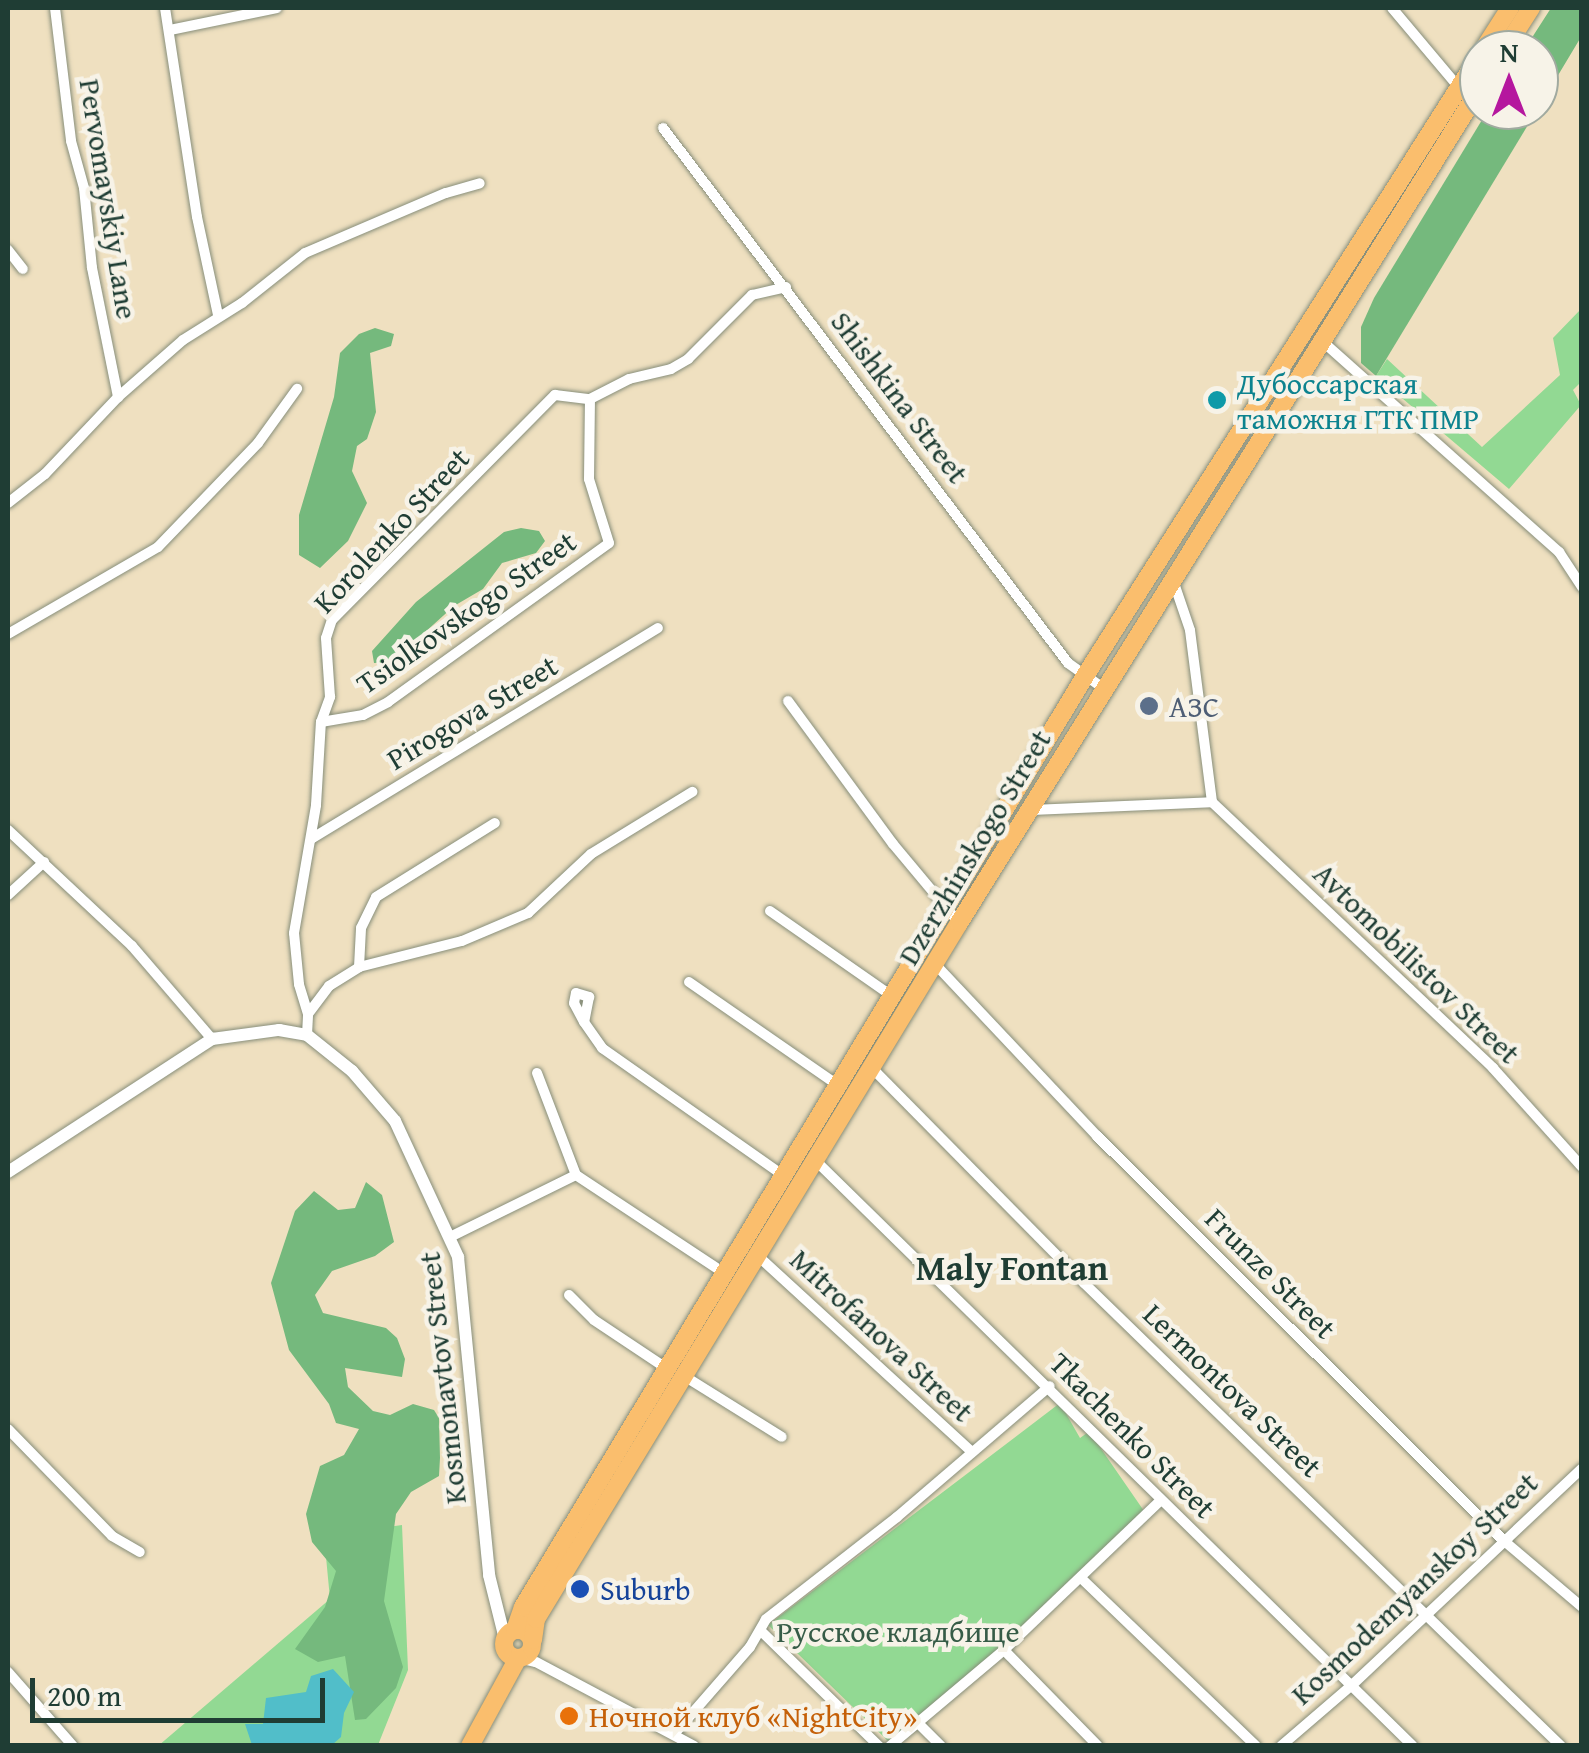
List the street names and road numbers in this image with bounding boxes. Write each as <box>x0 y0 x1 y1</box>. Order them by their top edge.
street label: Pervomayskiy Lane <box>72 76 146 322</box>
street label: Shishkina Street <box>824 304 976 490</box>
street label: Korolenko Street <box>306 440 476 620</box>
street label: Tsiolkovskogo Street <box>349 523 583 701</box>
street label: Pirogova Street <box>380 647 564 777</box>
street label: Dzerzhinskogo Street <box>890 723 1058 971</box>
street label: Avtomobilistov Street <box>1306 855 1528 1071</box>
street label: Frunze Street <box>1198 1200 1344 1346</box>
street label: Mitrofanova Street <box>783 1241 981 1429</box>
street label: Kosmonavtov Street <box>411 1250 473 1506</box>
street label: Lermontova Street <box>1136 1296 1330 1484</box>
street label: Tkachenko Street <box>1043 1345 1223 1525</box>
street label: Kosmodemyanskoy Street <box>1283 1464 1545 1712</box>

